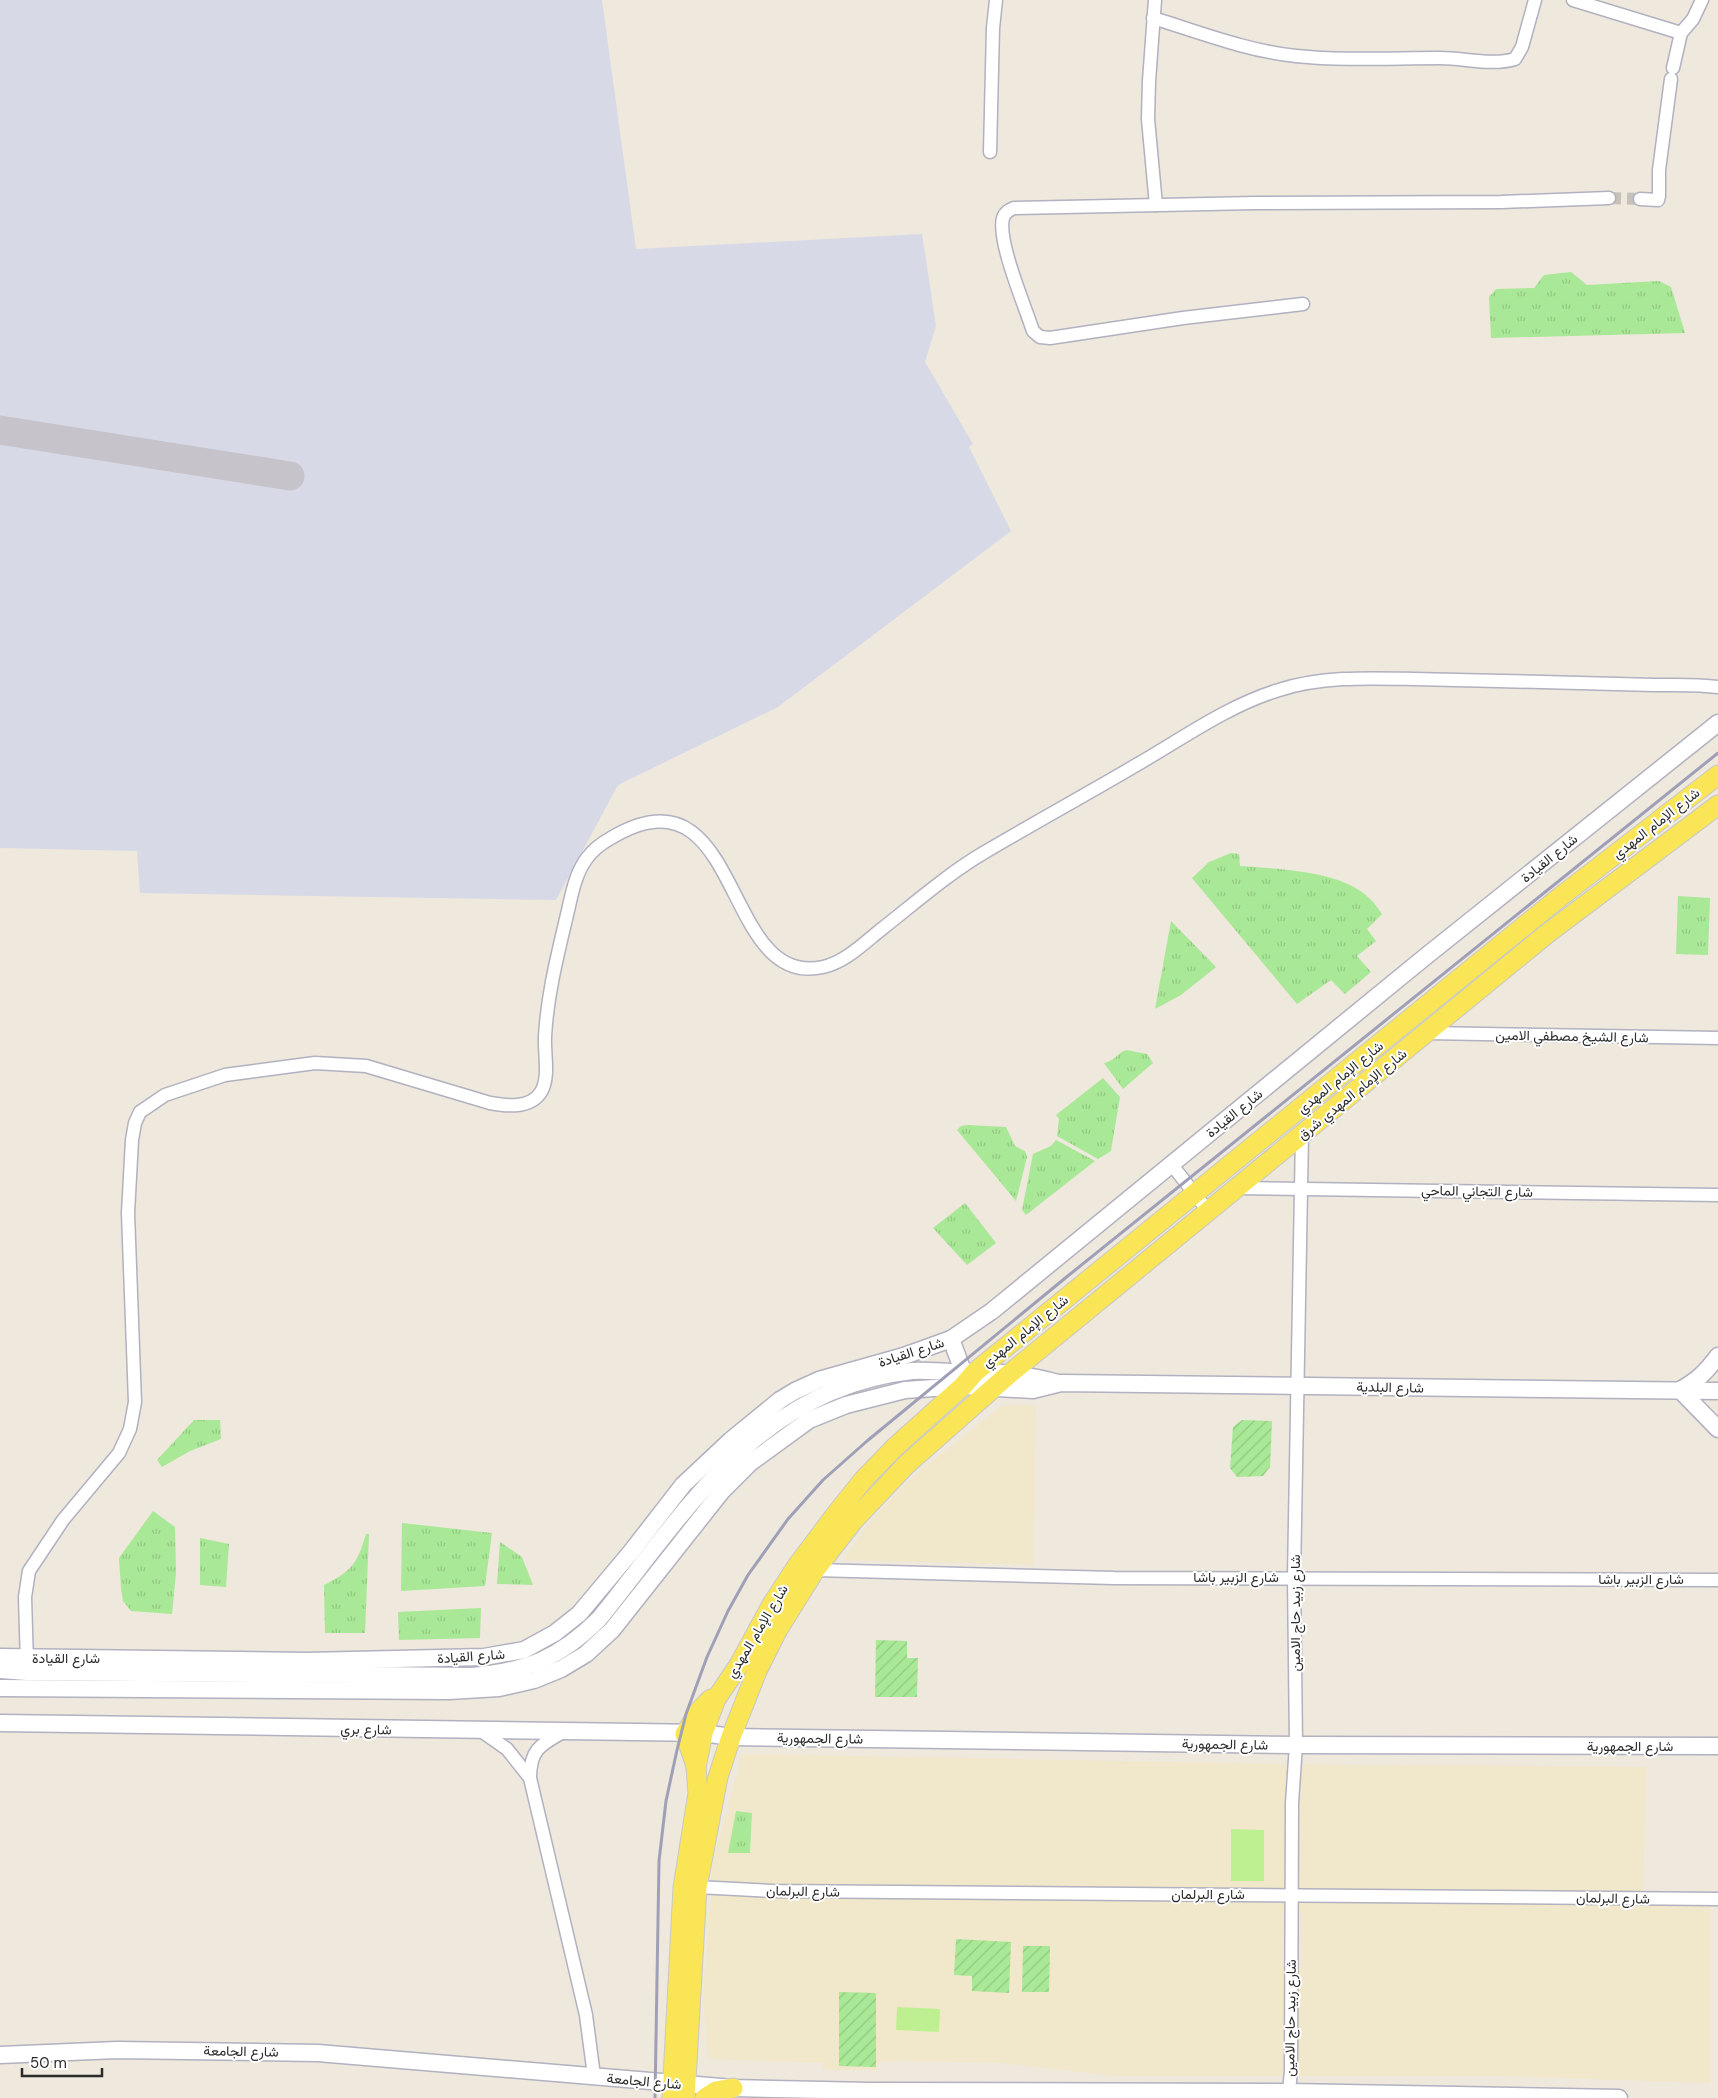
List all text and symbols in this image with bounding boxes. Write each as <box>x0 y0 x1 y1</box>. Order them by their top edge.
street label: شارع الإمام المهدي <box>1609 783 1705 865</box>
street label: شارع القيادة <box>1517 830 1582 888</box>
street label: شارع الشيخ مصطفي الامين <box>1495 1026 1649 1049</box>
street label: شارع الإمام المهدي <box>1293 1037 1389 1120</box>
street label: شارع الإمام المهدي شرق <box>1294 1044 1412 1146</box>
street label: شارع القيادة <box>1202 1085 1267 1143</box>
street label: شارع التجاني الماحي <box>1421 1181 1533 1204</box>
street label: شارع الإمام المهدي <box>978 1291 1074 1374</box>
street label: شارع القيادة <box>876 1333 947 1373</box>
street label: شارع البلدية <box>1356 1377 1424 1399</box>
street label: شارع زبيد حاج الامين <box>1286 1554 1306 1672</box>
street label: شارع الزبير باشا <box>1193 1568 1279 1588</box>
street label: شارع الزبير باشا <box>1598 1570 1684 1590</box>
street label: شارع الإمام المهدي <box>722 1581 795 1683</box>
street label: شارع القيادة <box>436 1645 506 1669</box>
street label: شارع القيادة <box>32 1649 100 1669</box>
street label: شارع بري <box>340 1720 392 1741</box>
street label: شارع الجمهورية <box>777 1728 863 1750</box>
street label: شارع الجمهورية <box>1182 1734 1268 1756</box>
street label: شارع الجمهورية <box>1587 1737 1673 1757</box>
street label: شارع البرلمان <box>766 1881 840 1903</box>
street label: شارع البرلمان <box>1171 1885 1245 1905</box>
street label: شارع البرلمان <box>1576 1888 1650 1910</box>
street label: شارع زبيد حاج الامين <box>1280 1959 1302 2077</box>
street label: شارع الجامعة <box>203 2041 279 2063</box>
scale bar <box>22 2046 102 2078</box>
text: 50 m <box>30 2053 67 2073</box>
street label: شارع الجامعة <box>606 2069 682 2095</box>

